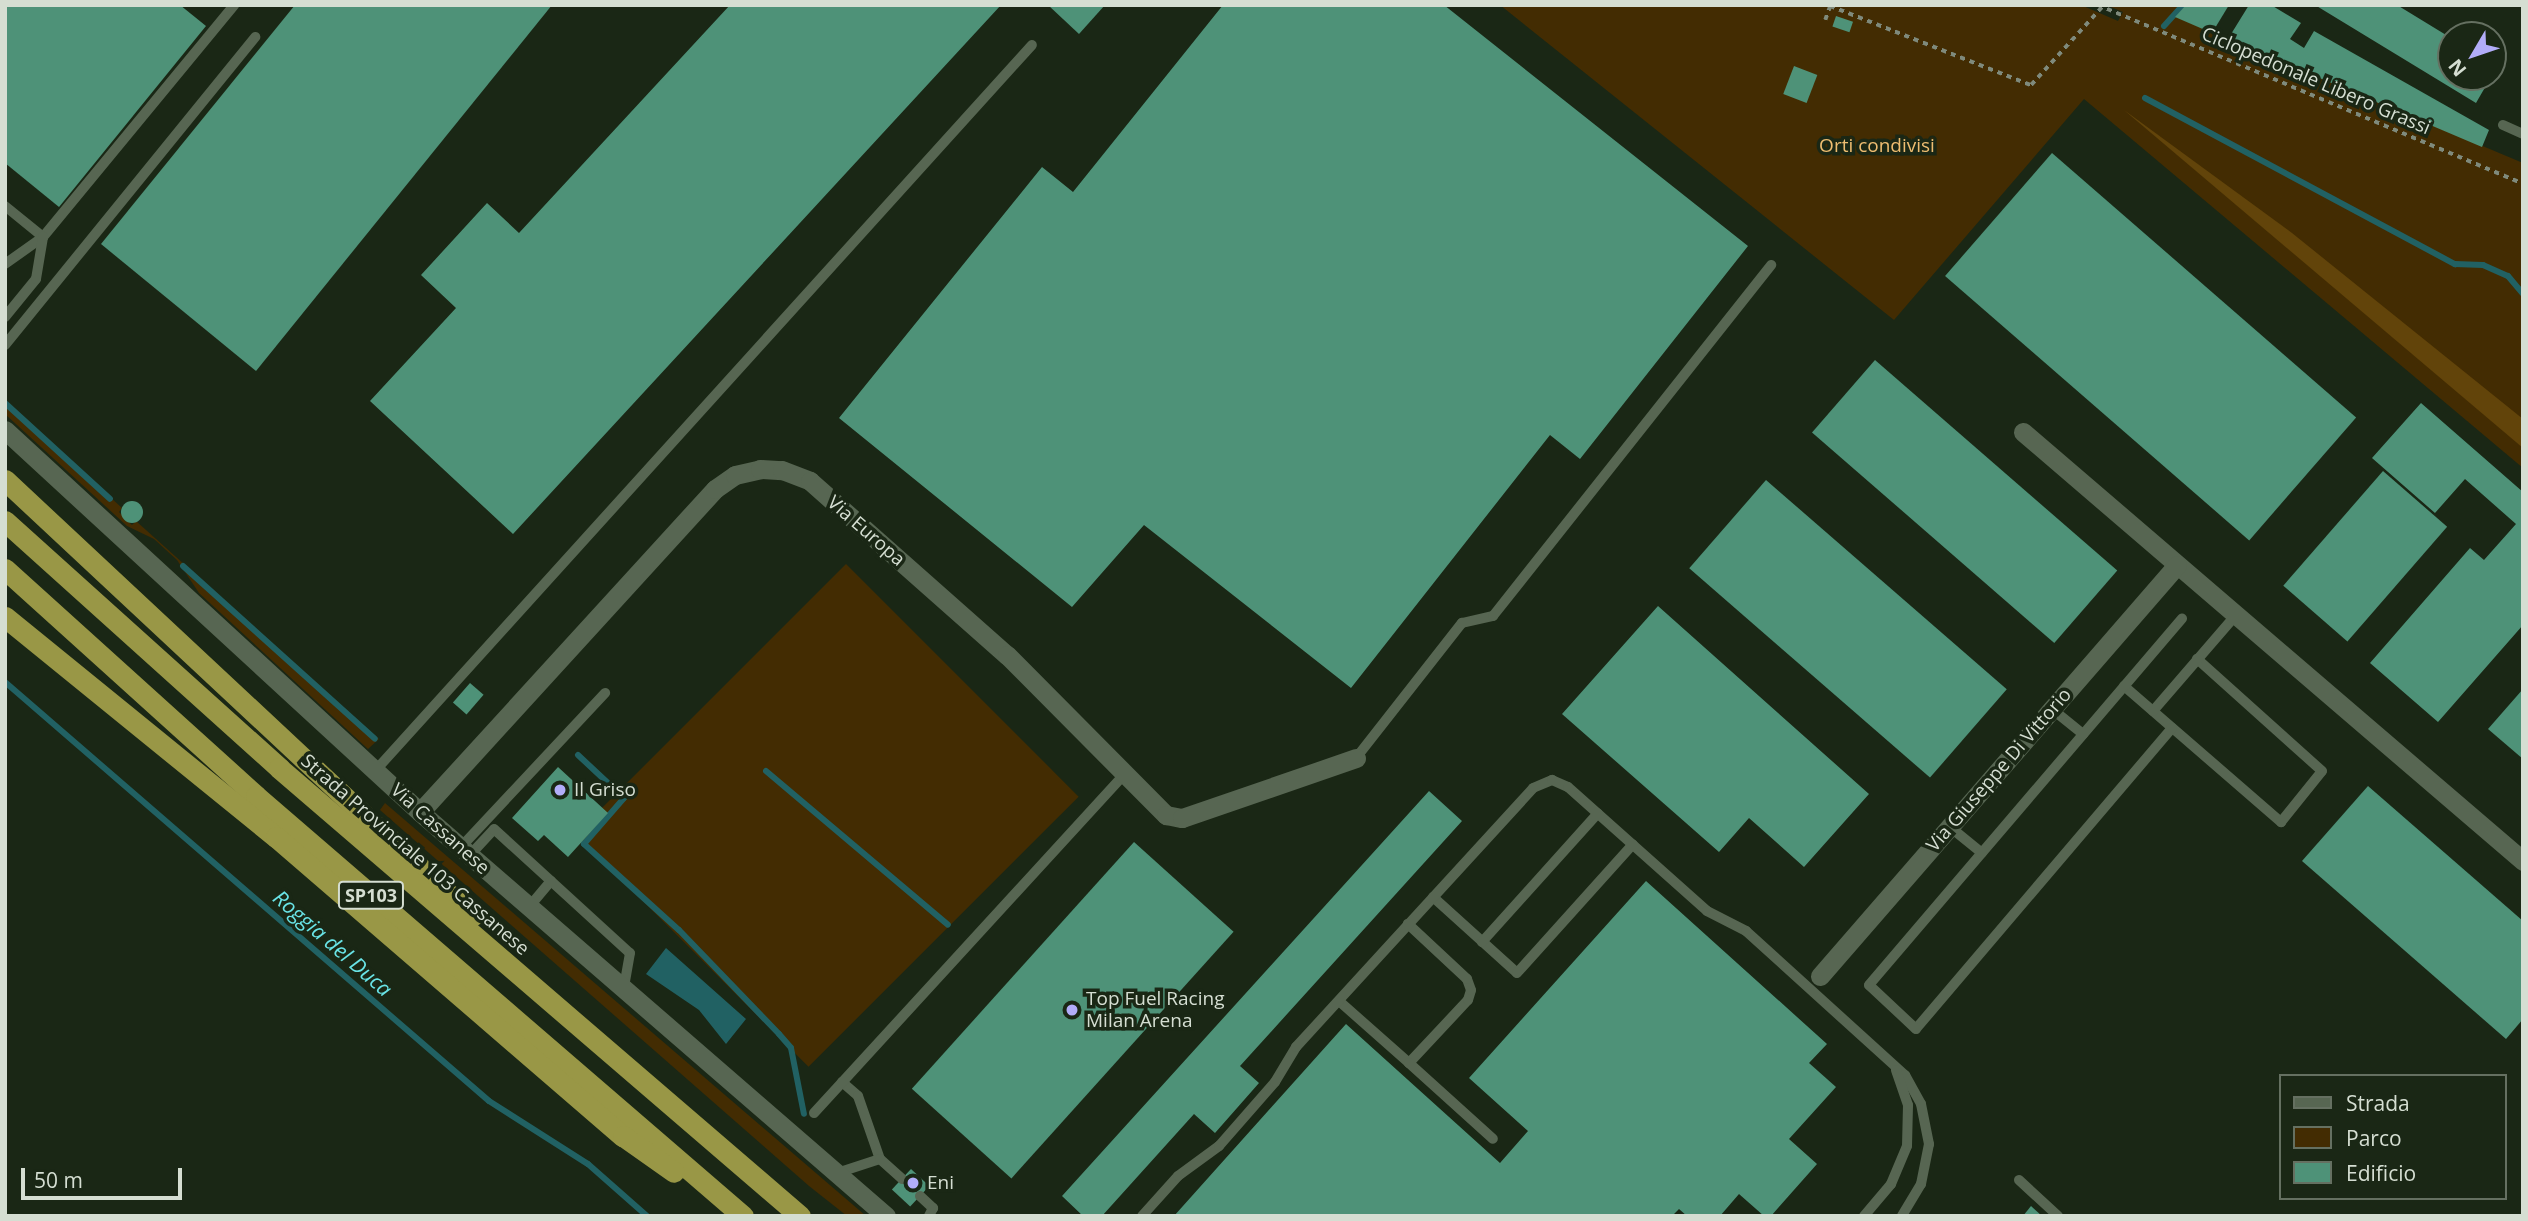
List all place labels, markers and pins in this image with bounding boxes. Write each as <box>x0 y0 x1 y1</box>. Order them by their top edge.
place label: Il Griso <box>574 779 636 801</box>
marker: Il Griso <box>552 782 568 798</box>
place label: Top Fuel Racing Milan Arena <box>1086 988 1224 1032</box>
marker: Top Fuel Racing Milan Arena <box>1064 1002 1080 1018</box>
place label: Eni <box>927 1172 954 1194</box>
marker: Eni <box>905 1175 921 1191</box>

